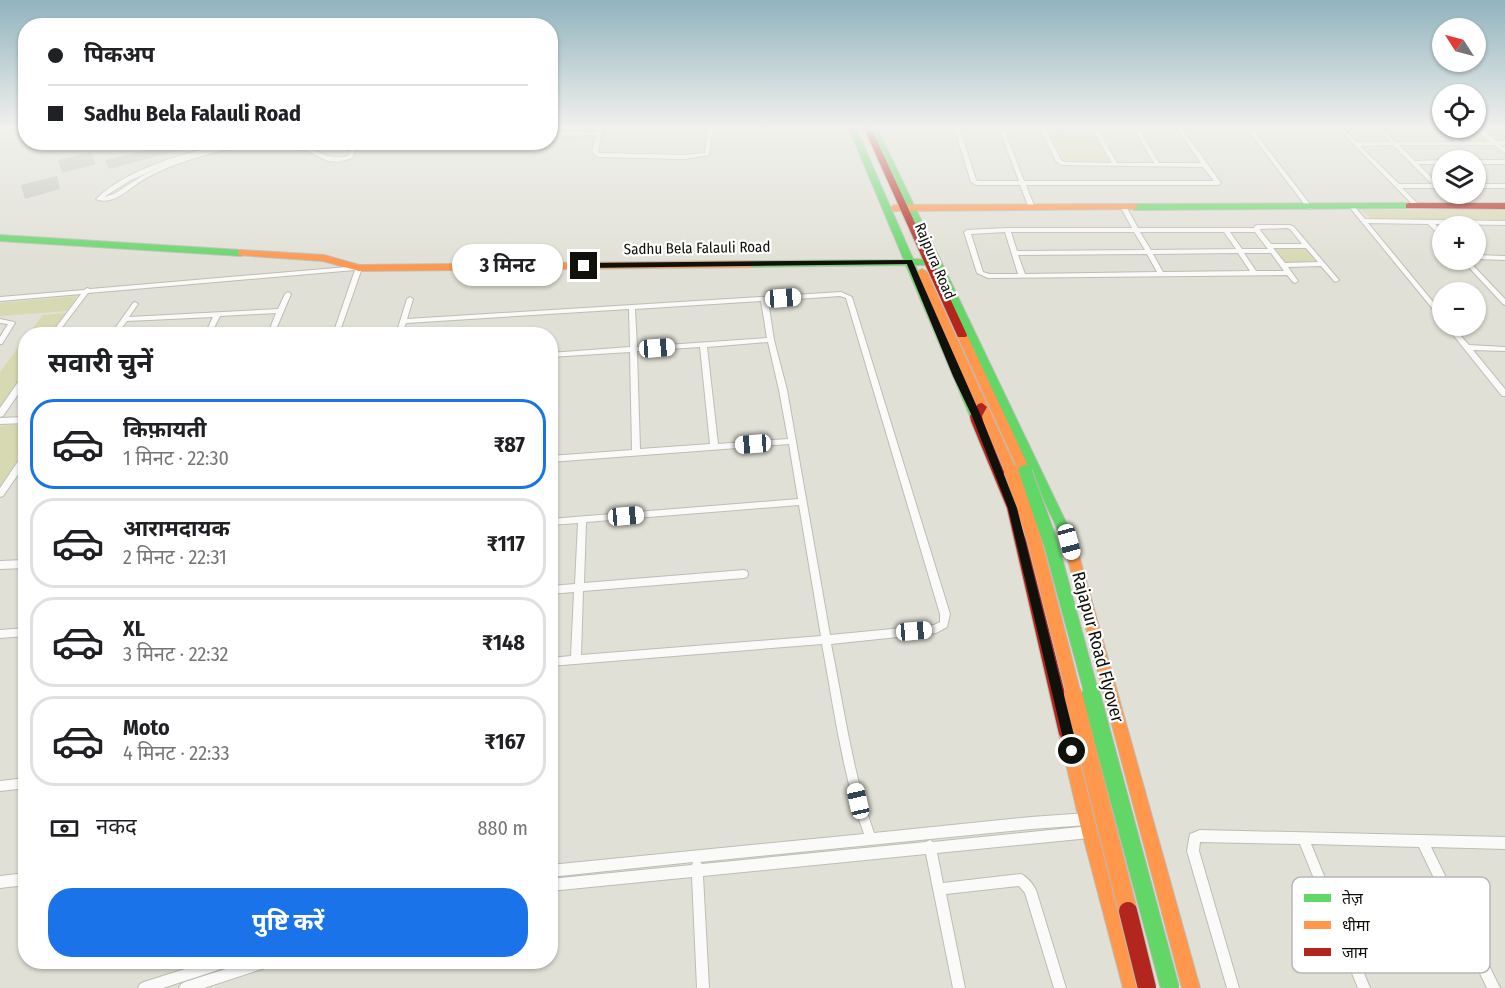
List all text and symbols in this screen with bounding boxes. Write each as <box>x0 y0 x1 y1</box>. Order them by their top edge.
north arrow <box>1432 18 1486 72</box>
map controls <box>1432 18 1486 336</box>
text: पिकअप <box>84 41 155 68</box>
button: locate <box>1432 84 1486 138</box>
text: Sadhu Bela Falauli Road <box>84 100 301 127</box>
button: layers <box>1432 150 1486 204</box>
button: + <box>1432 216 1486 270</box>
street label: Rajpura Road <box>911 220 959 302</box>
street label: Sadhu Bela Falauli Road <box>623 238 771 258</box>
callout: 3 मिनट <box>452 245 563 287</box>
route end <box>570 252 597 279</box>
text: 3 मिनट <box>480 253 535 277</box>
button: − <box>1432 282 1486 336</box>
car <box>764 288 802 308</box>
car <box>638 338 676 358</box>
text: सवारी चुनें <box>48 347 153 379</box>
text: किफ़ायती <box>123 416 207 443</box>
icon: car <box>51 417 105 471</box>
text: ₹87 <box>494 431 525 458</box>
car <box>734 434 772 454</box>
text: 1 मिनट · 22:30 <box>123 446 229 470</box>
car <box>607 505 645 527</box>
text: आरामदायक <box>123 515 230 542</box>
icon: car <box>51 516 105 570</box>
car <box>1056 522 1082 562</box>
text: ₹117 <box>487 530 525 557</box>
text: 2 मिनट · 22:31 <box>123 545 227 569</box>
street label: Rajapur Road Flyover <box>1067 569 1129 726</box>
icon: car <box>51 615 105 669</box>
text: XL <box>123 615 145 642</box>
car <box>895 620 933 642</box>
text: ₹148 <box>482 629 525 656</box>
text: 3 मिनट · 22:32 <box>123 642 228 666</box>
icon: car <box>51 714 105 768</box>
text: Moto <box>123 714 170 741</box>
text: ₹167 <box>484 728 525 755</box>
route start <box>1058 737 1085 764</box>
text: 4 मिनट · 22:33 <box>123 741 229 765</box>
car <box>845 781 871 821</box>
icon: cash <box>48 812 81 845</box>
text: नकद <box>96 813 137 840</box>
text: 880 m <box>478 816 528 840</box>
legend <box>1292 877 1490 973</box>
button: पुष्टि करें <box>48 888 528 957</box>
text: तेज़ <box>1342 889 1364 908</box>
text: धीमा <box>1342 916 1371 935</box>
text: जाम <box>1342 943 1368 962</box>

